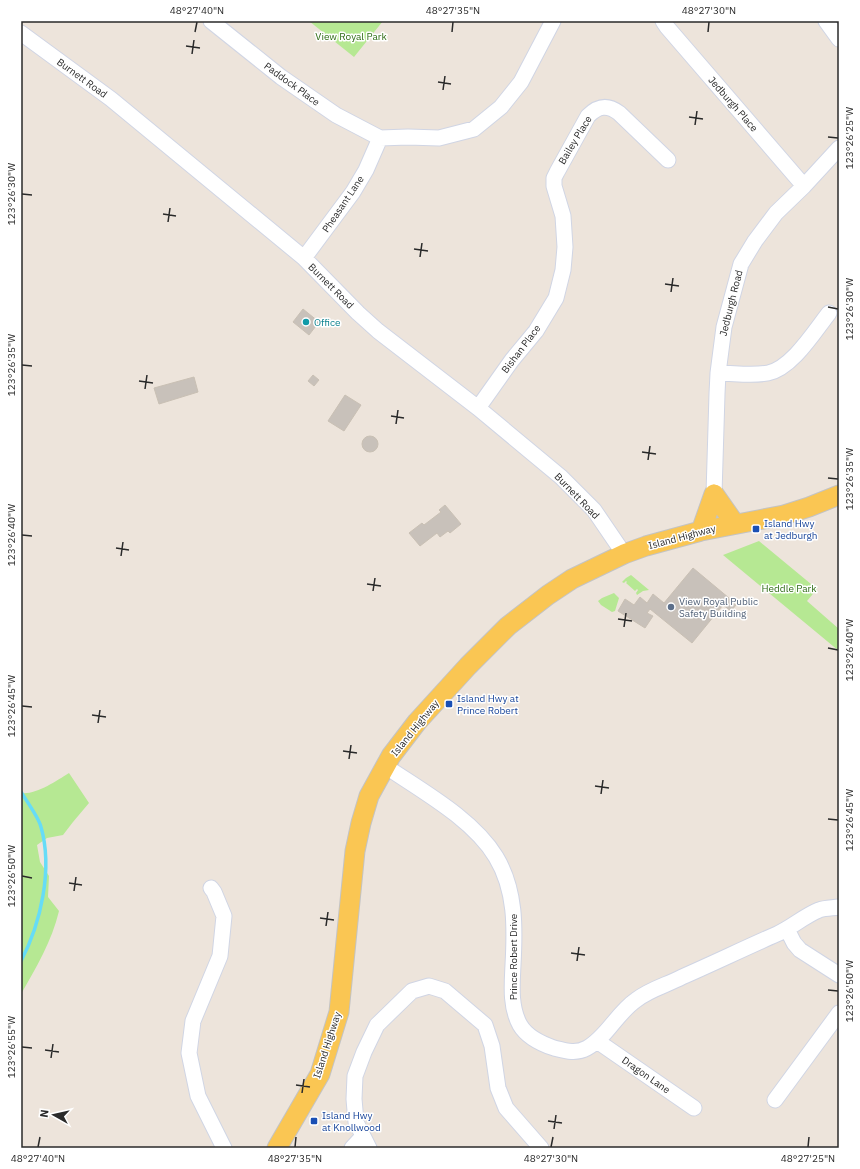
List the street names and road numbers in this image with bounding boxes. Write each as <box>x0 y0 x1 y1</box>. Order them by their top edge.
street label: Burnett Road <box>54 55 110 101</box>
street label: Paddock Place <box>262 59 323 109</box>
street label: Jedburgh Place <box>705 74 761 135</box>
street label: Bailey Place <box>555 113 595 167</box>
street label: Pheasant Lane <box>319 173 367 235</box>
street label: Burnett Road <box>305 260 357 312</box>
street label: Jedburgh Road <box>717 269 745 337</box>
street label: Bishan Place <box>498 322 544 376</box>
street label: Burnett Road <box>552 470 602 522</box>
street label: Island Highway <box>647 522 717 552</box>
street label: Island Highway <box>388 697 442 759</box>
street label: Prince Robert Drive <box>507 913 520 1000</box>
street label: Island Highway <box>310 1010 344 1080</box>
street label: Dragon Lane <box>619 1054 673 1097</box>

